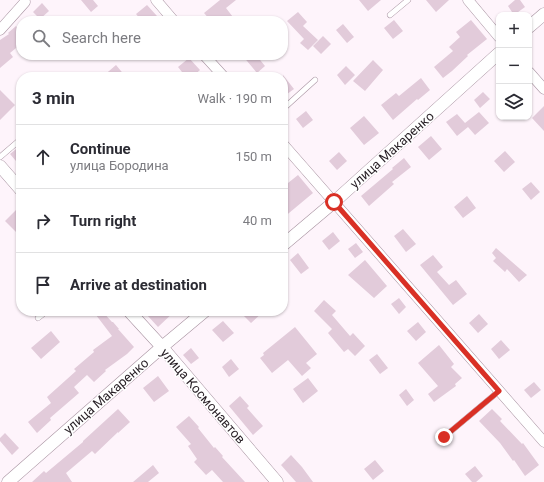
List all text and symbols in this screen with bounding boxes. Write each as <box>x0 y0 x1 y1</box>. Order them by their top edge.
map controls <box>496 12 532 120</box>
button: + <box>496 12 532 48</box>
search box <box>16 16 288 60</box>
icon: search <box>30 27 52 49</box>
text: Search here <box>62 29 141 47</box>
button: − <box>496 48 532 84</box>
button: layers <box>496 84 532 120</box>
text: 3 min <box>32 88 75 108</box>
text: Walk · 190 m <box>197 91 272 106</box>
street label: улица Макаренко <box>347 108 437 192</box>
text: Continue <box>70 140 131 158</box>
icon: ahead <box>32 146 54 168</box>
text: 150 m <box>235 149 272 164</box>
text: улица Бородина <box>70 158 169 173</box>
route start <box>325 193 343 211</box>
icon: right <box>32 210 54 232</box>
text: Turn right <box>70 212 136 230</box>
text: 40 m <box>243 213 272 228</box>
icon: arrive <box>32 274 54 296</box>
text: Arrive at destination <box>70 276 207 294</box>
street label: улица Космонавтов <box>158 345 248 447</box>
street label: улица Макаренко <box>61 355 151 437</box>
route end <box>435 428 453 446</box>

